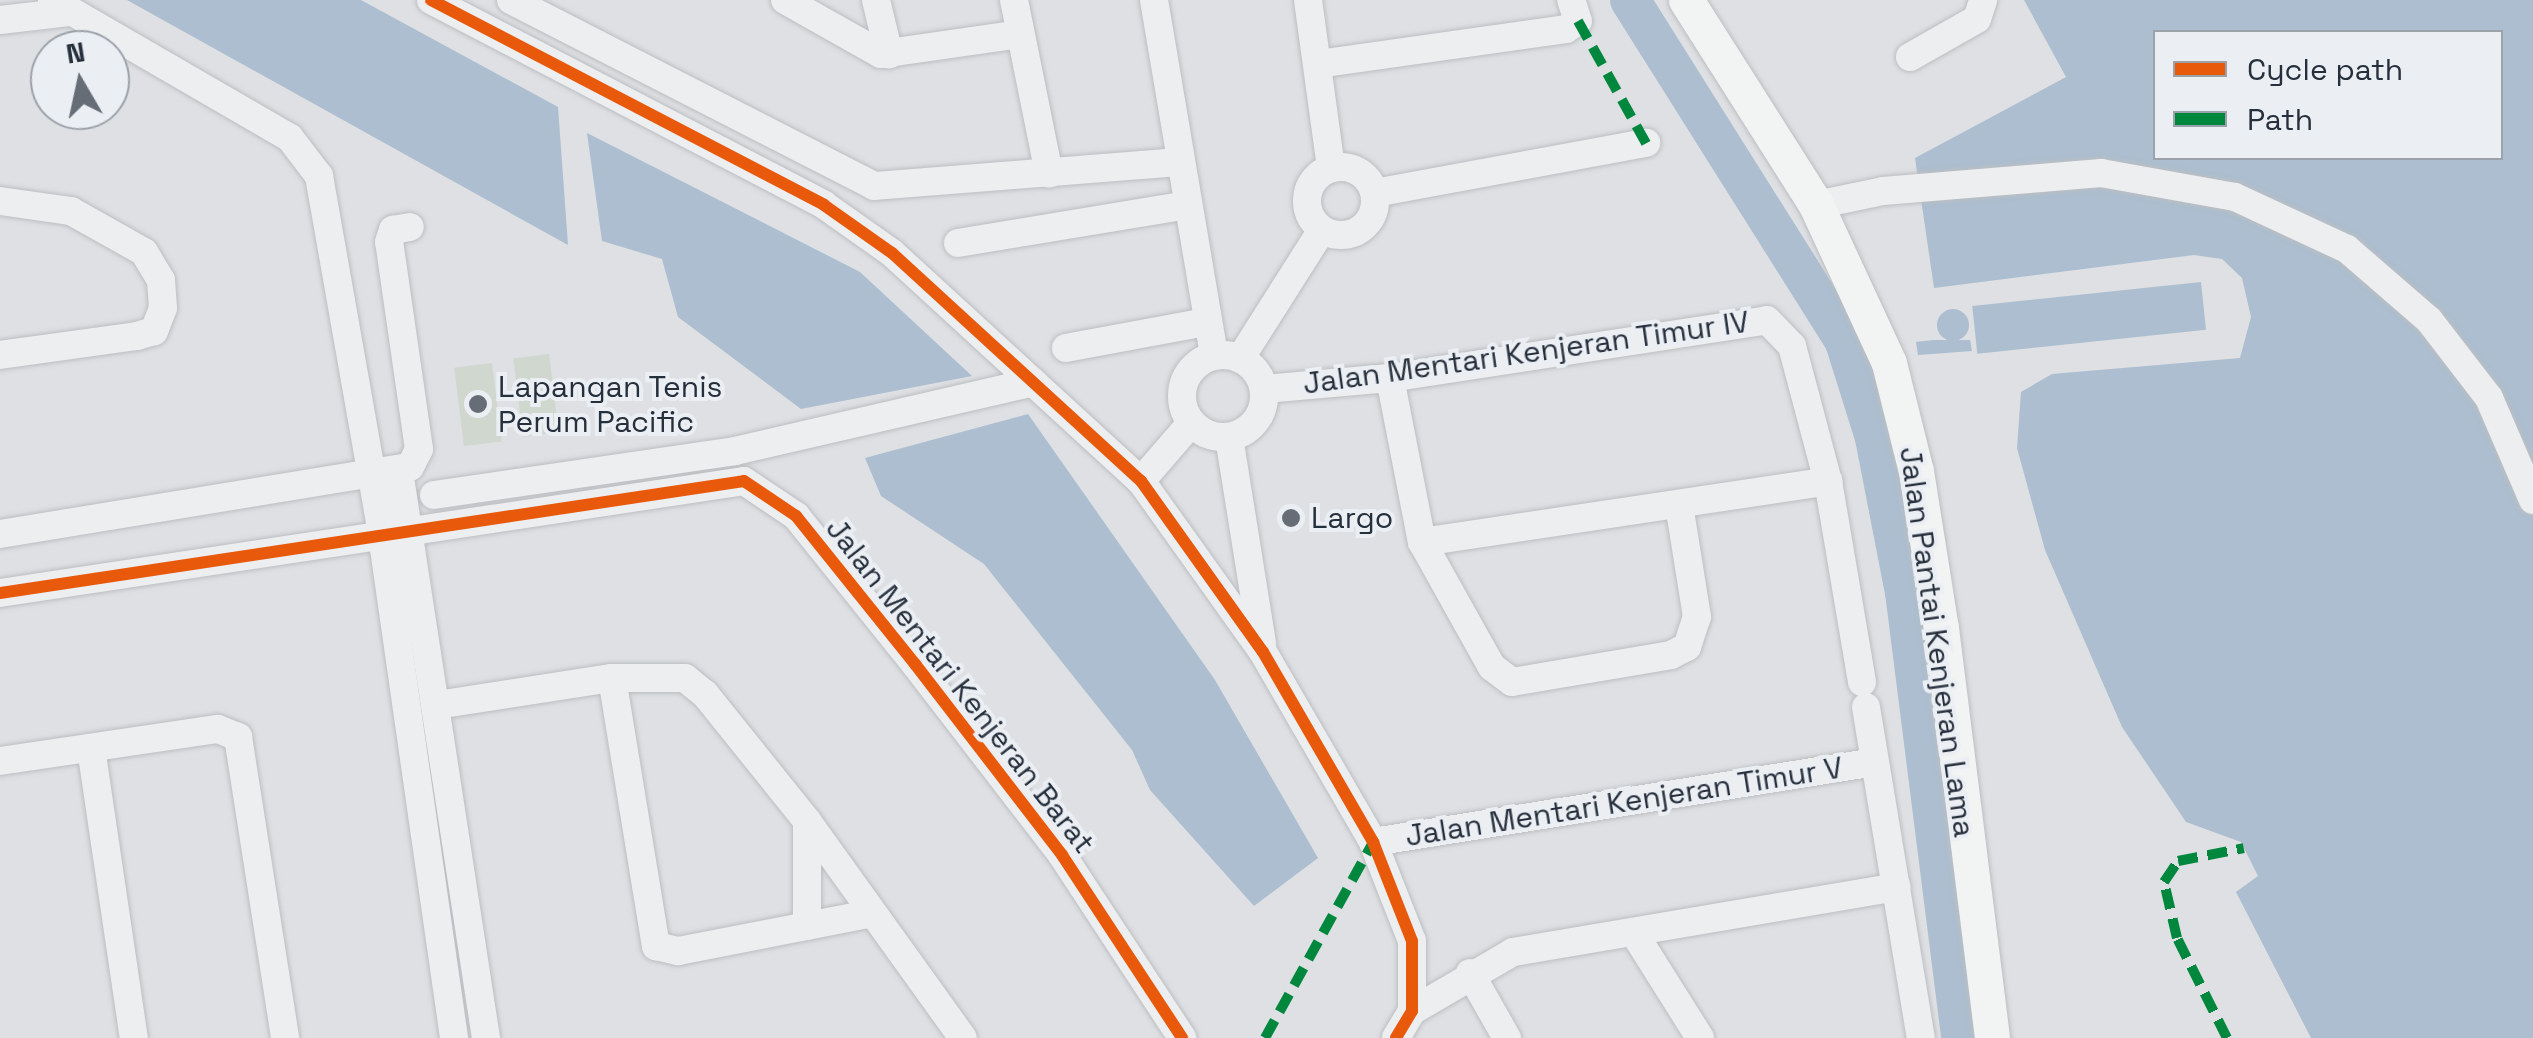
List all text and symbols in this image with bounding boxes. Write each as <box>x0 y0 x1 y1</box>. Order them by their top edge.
north arrow <box>30 30 130 130</box>
legend <box>2153 30 2503 160</box>
text: N <box>64 33 88 72</box>
text: Cycle path <box>2247 50 2403 89</box>
text: Path <box>2247 100 2313 139</box>
street label: Jalan Mentari Kenjeran Timur IV <box>1300 304 1752 402</box>
place label: Lapangan Tenis Perum Pacific <box>498 369 723 440</box>
marker: Lapangan Tenis Perum Pacific <box>467 393 489 415</box>
street label: Jalan Pantai Kenjeran Lama <box>1892 445 1982 839</box>
place label: Largo <box>1311 500 1393 536</box>
marker: Largo <box>1280 507 1302 529</box>
street label: Jalan Mentari Kenjeran Barat <box>818 511 1102 861</box>
street label: Jalan Mentari Kenjeran Timur V <box>1402 750 1846 854</box>

